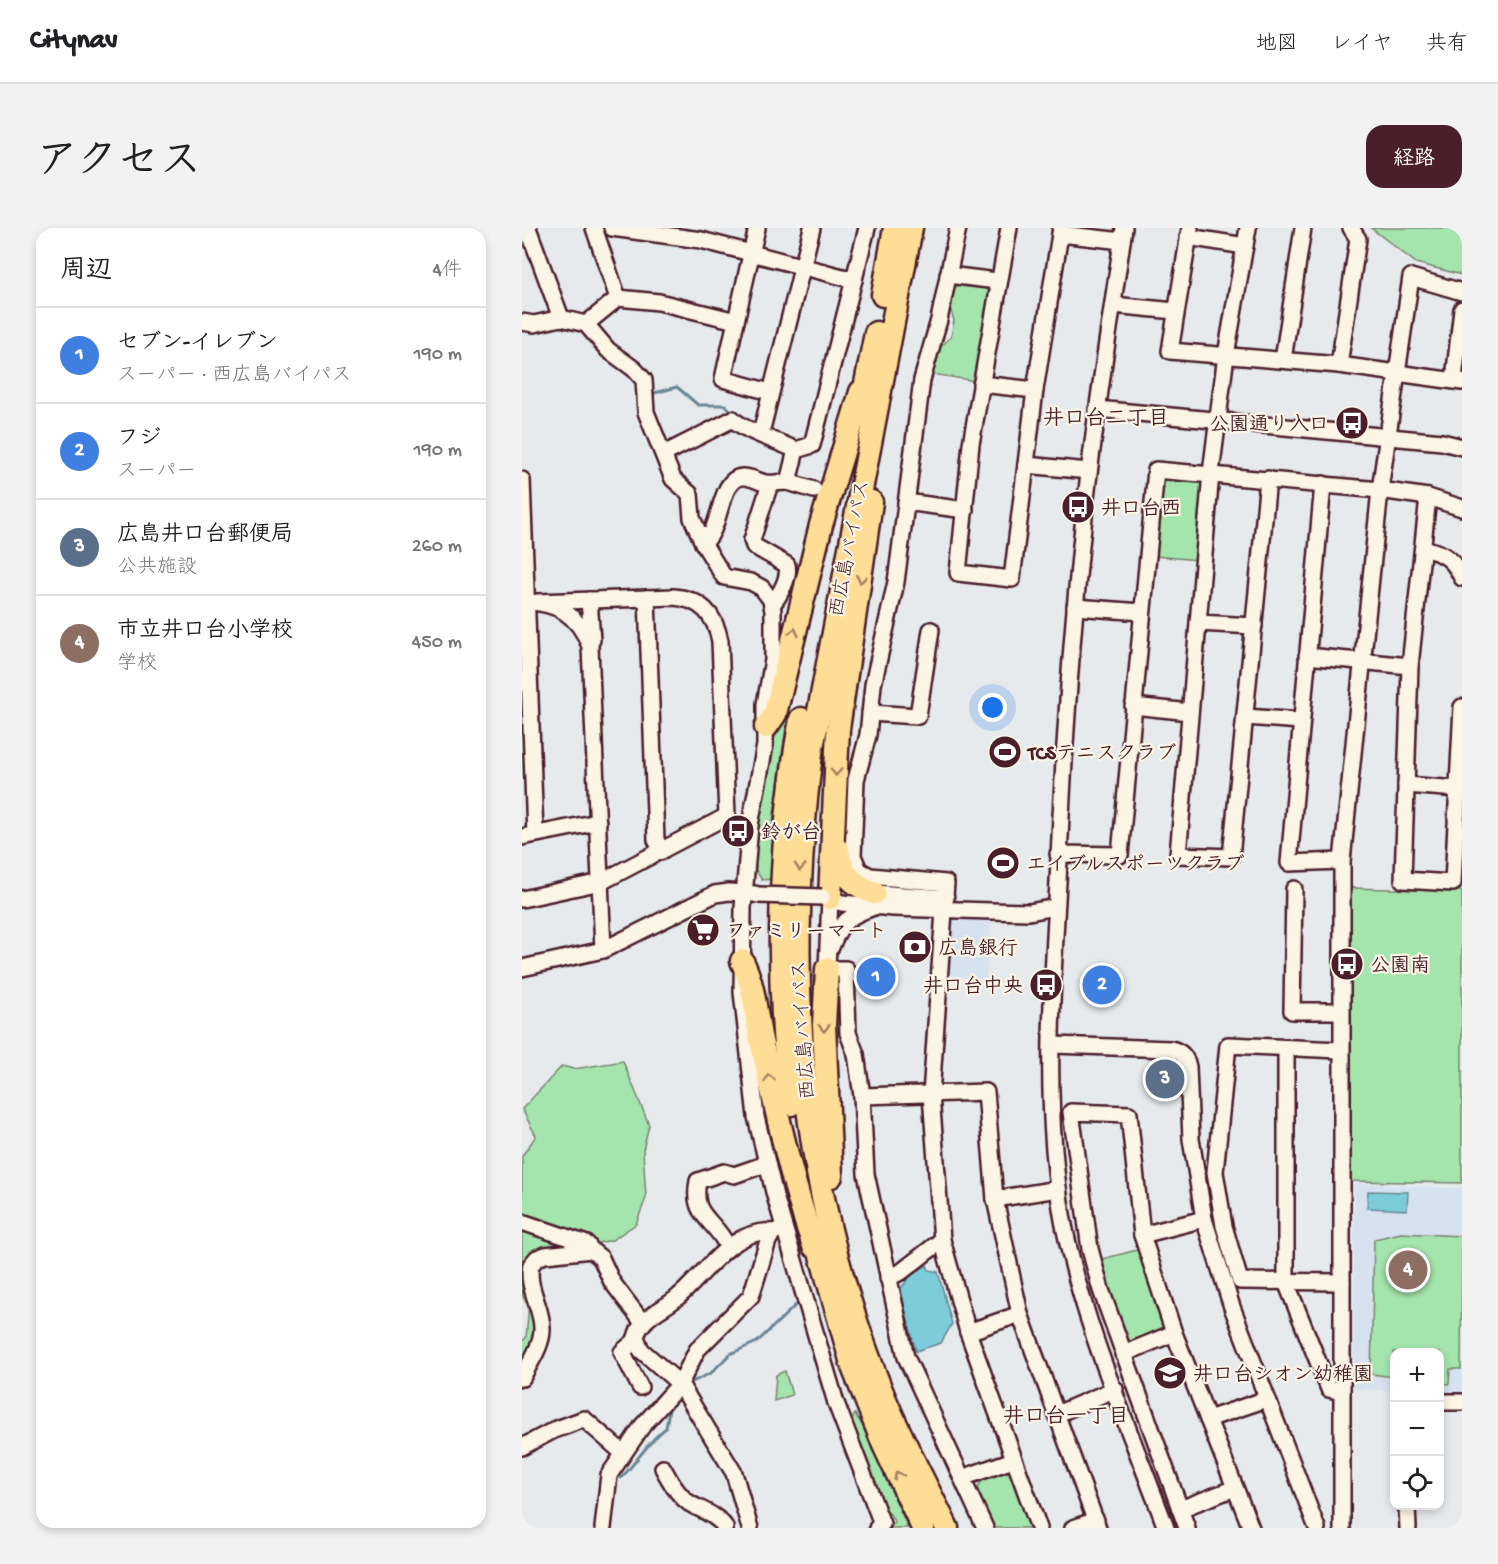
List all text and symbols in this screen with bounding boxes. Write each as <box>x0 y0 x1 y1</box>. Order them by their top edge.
text: Citynav <box>30 25 118 58</box>
text: 地図 <box>1256 33 1298 58</box>
text: レイヤ <box>1331 33 1393 58</box>
text: 共有 <box>1426 33 1468 58</box>
button: 経路 <box>1366 125 1462 188</box>
text: アクセス <box>36 140 201 189</box>
text: 周辺 <box>60 257 112 288</box>
text: 4件 <box>433 260 462 283</box>
text: セブン-イレブン <box>117 331 278 357</box>
text: 1 <box>75 344 84 367</box>
text: 190 m <box>414 344 462 367</box>
text: スーパー · 西広島バイパス <box>117 365 352 388</box>
bus stop icon: 公園通り入口 <box>1334 405 1370 441</box>
district label: 井口台二丁目 <box>1043 406 1169 433</box>
place label: 公園通り入口 <box>1209 414 1329 438</box>
text: フジ <box>117 427 161 453</box>
text: 2 <box>75 440 84 463</box>
text: 190 m <box>414 440 462 463</box>
text: スーパー <box>117 461 196 484</box>
street label: 西広島バイパス <box>825 478 876 619</box>
bus stop icon: 井口台西 <box>1060 489 1096 525</box>
place label: 井口台西 <box>1101 497 1181 522</box>
text: 広島井口台郵便局 <box>117 523 293 549</box>
text: 3 <box>74 536 85 559</box>
text: 260 m <box>412 536 462 559</box>
text: 公共施設 <box>117 557 197 580</box>
one-way arrow <box>855 574 868 584</box>
text: 市立井口台小学校 <box>117 619 293 645</box>
one-way arrow <box>786 627 799 637</box>
text: 4 <box>75 632 84 655</box>
text: 450 m <box>412 632 462 655</box>
text: 学校 <box>117 653 157 676</box>
your location <box>978 693 1007 722</box>
sports icon: TCSテニスクラブ <box>987 734 1023 770</box>
place label: TCSテニスクラブ <box>1026 743 1176 767</box>
one-way arrow <box>829 768 842 777</box>
bus stop icon: 鈴が台 <box>720 813 756 849</box>
place label: 鈴が台 <box>761 821 821 846</box>
sports icon: エイブルスポーツクラブ <box>985 845 1021 881</box>
place label: エイブルスポーツクラブ <box>1026 854 1244 878</box>
one-way arrow <box>793 862 806 871</box>
supermarket icon: ファミリーマート <box>685 912 721 948</box>
place label: ファミリーマート <box>726 922 887 945</box>
bank icon: 広島銀行 <box>897 929 933 965</box>
place label: 広島銀行 <box>938 937 1018 962</box>
bus stop icon: 公園南 <box>1329 946 1365 982</box>
pin: 1 <box>856 954 896 999</box>
place label: 公園南 <box>1370 954 1430 979</box>
street label: 西広島バイパス <box>787 959 822 1100</box>
pin: 2 <box>1082 962 1122 1008</box>
bus stop icon: 井口台中央 <box>1028 967 1064 1003</box>
place label: 井口台中央 <box>923 975 1023 1000</box>
one-way arrow <box>818 1023 830 1032</box>
pin: 3 <box>1146 1056 1184 1102</box>
one-way arrow <box>764 1073 777 1083</box>
pin: 4 <box>1388 1248 1428 1292</box>
map controls <box>1390 1348 1444 1510</box>
button: + <box>1390 1348 1444 1402</box>
school or university icon: 井口台シオン幼稚園 <box>1152 1355 1188 1391</box>
place label: 井口台シオン幼稚園 <box>1193 1363 1373 1388</box>
button: − <box>1390 1402 1444 1456</box>
district label: 井口台一丁目 <box>1003 1404 1129 1431</box>
button: locate <box>1390 1456 1444 1510</box>
one-way arrow <box>893 1471 905 1482</box>

